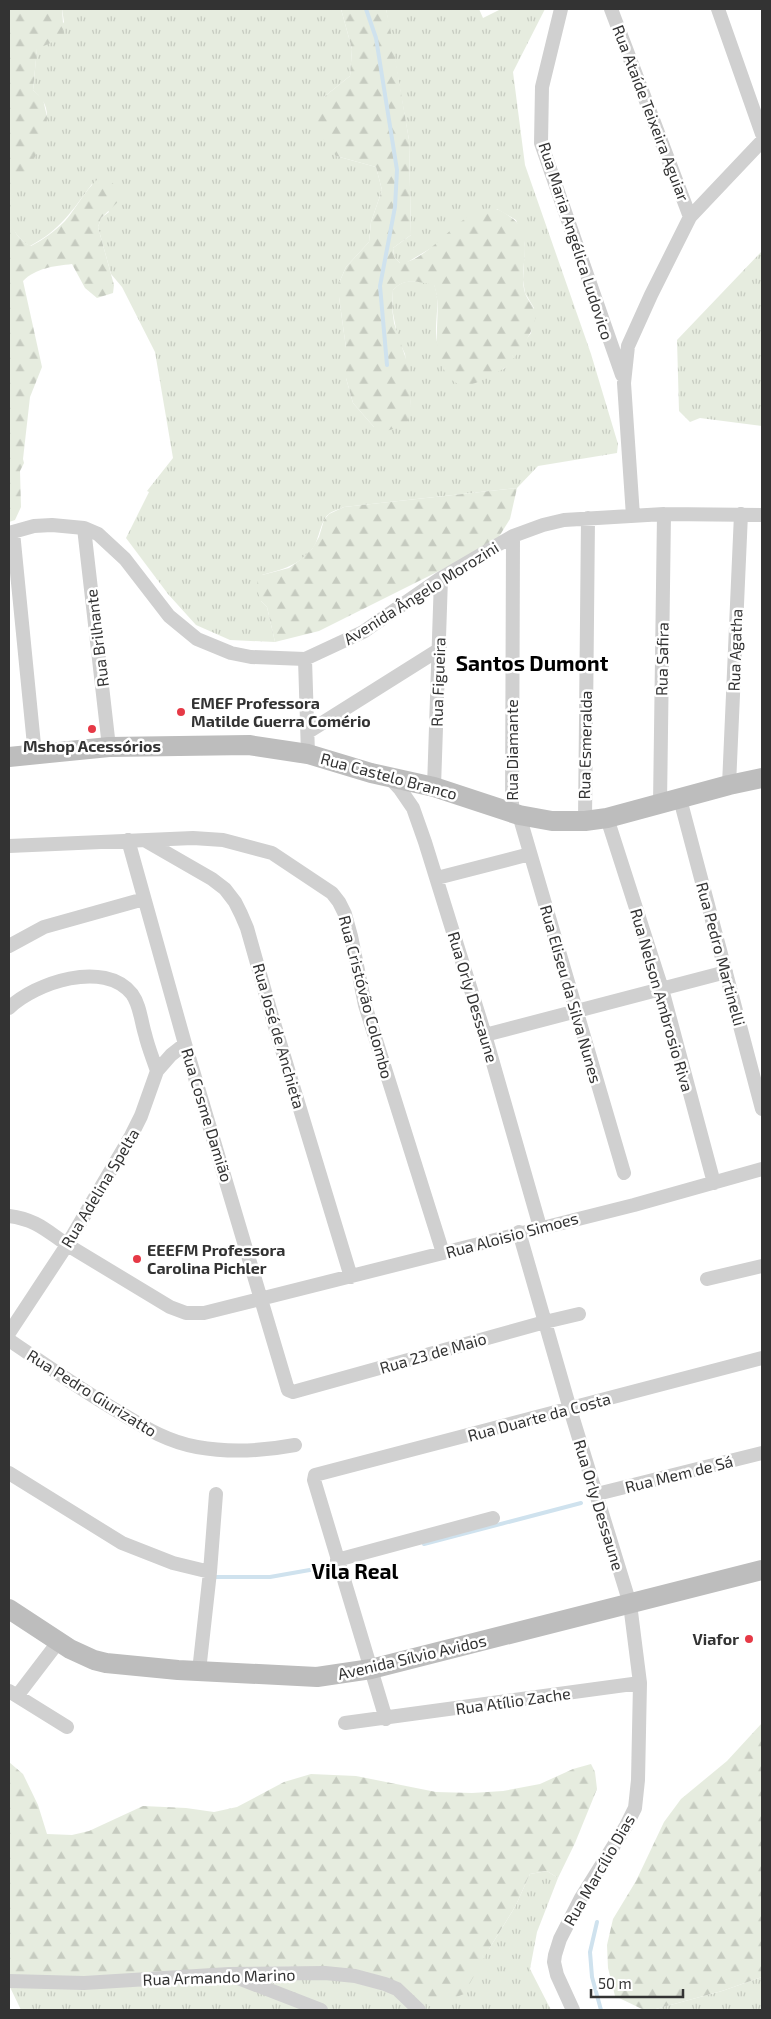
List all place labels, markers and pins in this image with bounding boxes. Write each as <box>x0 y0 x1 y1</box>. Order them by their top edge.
place label: EMEF Professora Matilde Guerra Comério <box>191 693 371 730</box>
marker: EMEF Professora Matilde Guerra Comério <box>175 706 187 718</box>
marker: Mshop Acessórios <box>86 723 98 735</box>
place label: Mshop Acessórios <box>23 736 161 755</box>
place label: EEEFM Professora Carolina Pichler <box>147 1240 285 1277</box>
marker: EEEFM Professora Carolina Pichler <box>131 1253 143 1265</box>
place label: Viafor <box>693 1629 739 1648</box>
marker: Viafor <box>743 1633 755 1645</box>

